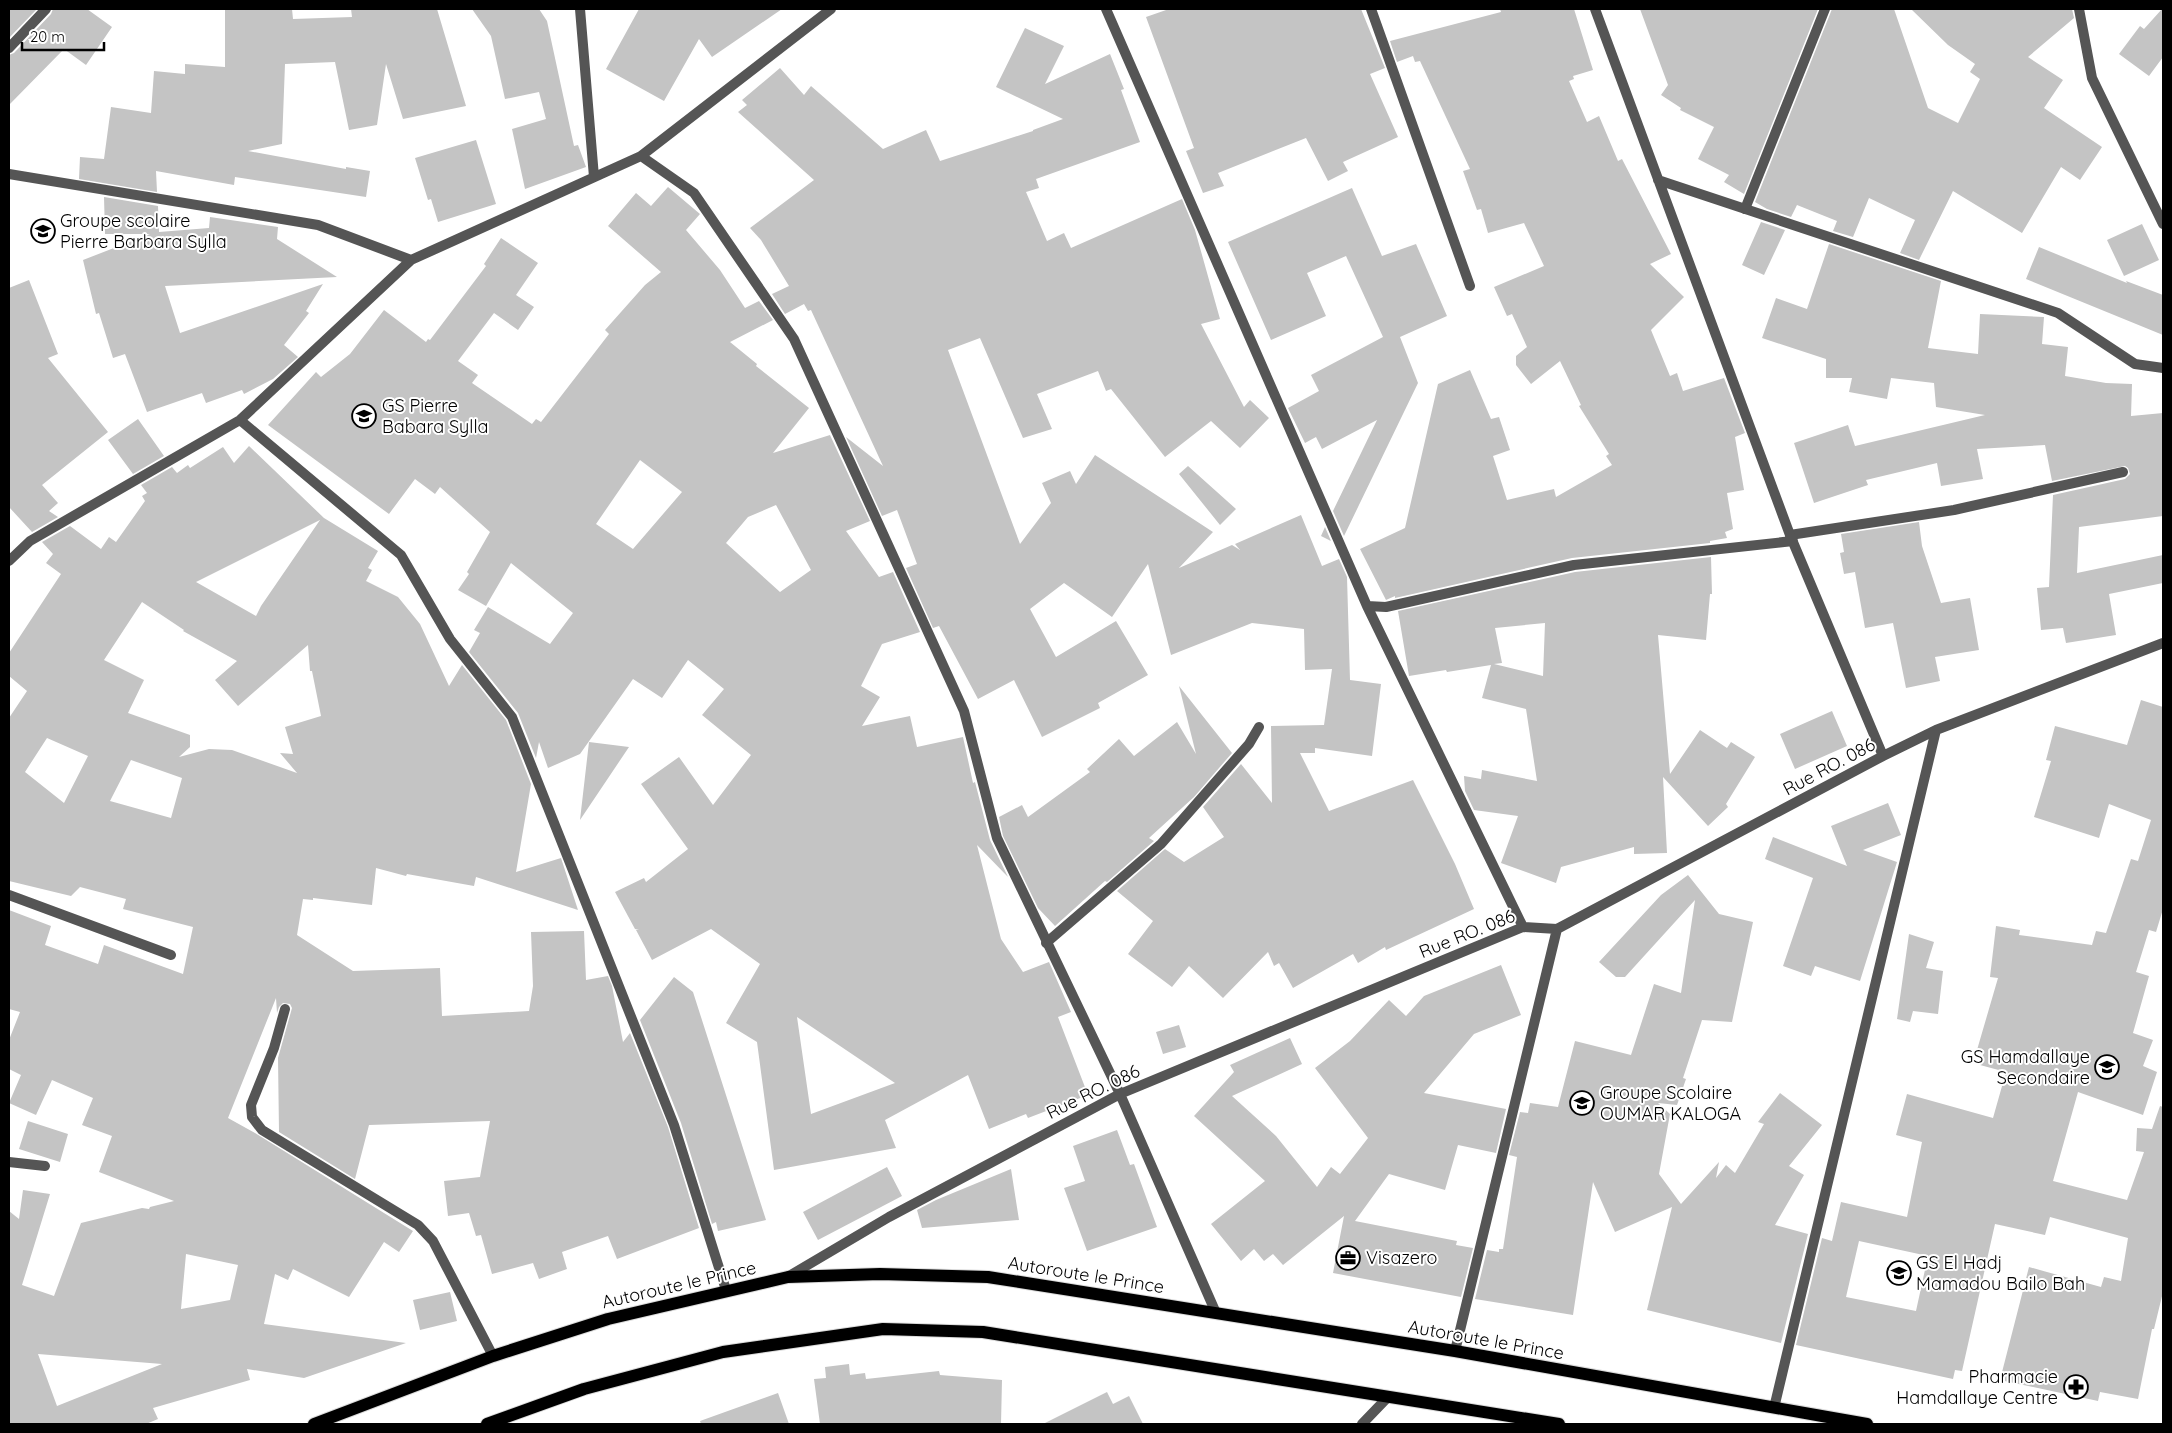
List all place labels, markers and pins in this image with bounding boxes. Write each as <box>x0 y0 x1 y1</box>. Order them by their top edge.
place label: Groupe scolaire Pierre Barbara Sylla <box>60 209 227 253</box>
school or university icon: Groupe scolaire Pierre Barbara Sylla <box>30 218 56 244</box>
place label: GS Pierre Babara Sylla <box>382 394 489 438</box>
school or university icon: GS Pierre Babara Sylla <box>351 403 377 429</box>
place label: GS Hamdallaye Secondaire <box>1961 1045 2090 1089</box>
school or university icon: GS Hamdallaye Secondaire <box>2094 1054 2120 1080</box>
place label: Groupe Scolaire OUMAR KALOGA <box>1600 1081 1742 1125</box>
school or university icon: Groupe Scolaire OUMAR KALOGA <box>1569 1090 1595 1116</box>
office icon: Visazero <box>1335 1245 1361 1271</box>
place label: Visazero <box>1366 1246 1437 1269</box>
place label: GS El Hadj Mamadou Bailo Bah <box>1916 1251 2085 1295</box>
school or university icon: GS El Hadj Mamadou Bailo Bah <box>1886 1260 1912 1286</box>
place label: Pharmacie Hamdallaye Centre <box>1896 1365 2058 1409</box>
pharmacy icon: Pharmacie Hamdallaye Centre <box>2063 1374 2089 1400</box>

